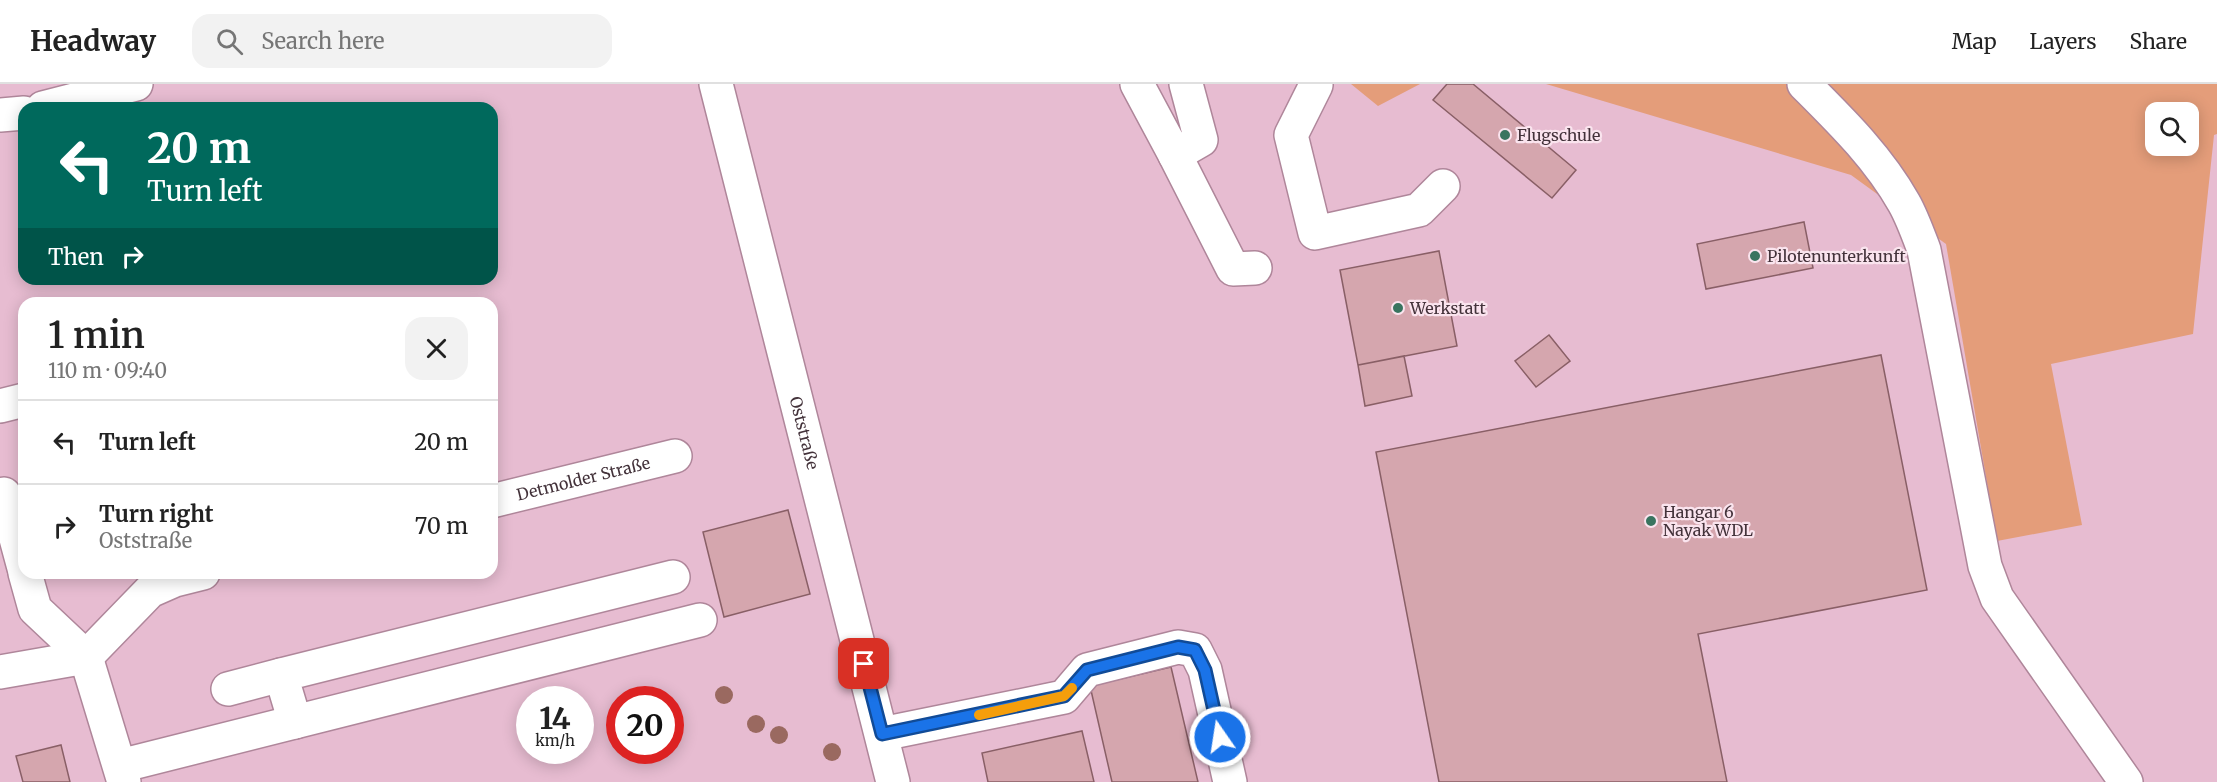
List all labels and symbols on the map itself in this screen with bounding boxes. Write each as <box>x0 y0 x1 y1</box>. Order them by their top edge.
place label: Flugschule <box>1517 125 1600 145</box>
marker: Flugschule <box>1498 128 1512 142</box>
place label: Pilotenunterkunft <box>1767 246 1906 266</box>
marker: Pilotenunterkunft <box>1748 249 1762 263</box>
place label: Werkstatt <box>1409 298 1487 318</box>
marker: Werkstatt <box>1391 301 1405 315</box>
street label: Oststraße <box>786 394 823 472</box>
street label: Detmolder Straße <box>515 453 652 505</box>
place label: Hangar 6 Nayak WDL <box>1663 502 1753 540</box>
marker: Hangar 6 Nayak WDL <box>1644 514 1658 528</box>
pin <box>838 638 889 689</box>
speed limit sign: 20 <box>606 686 684 764</box>
position arrow <box>1188 705 1252 769</box>

